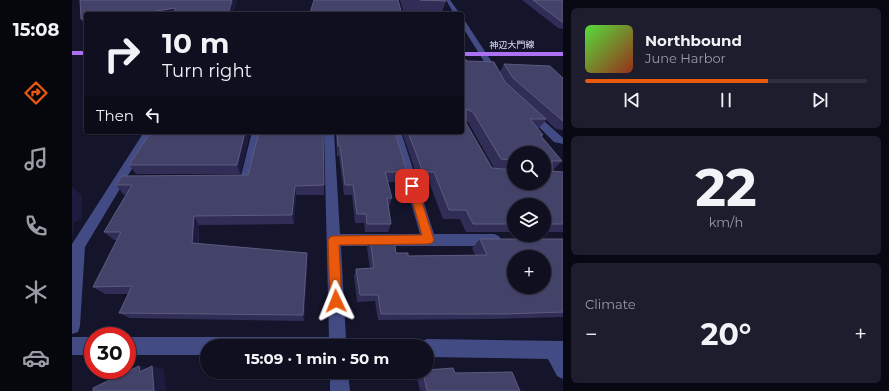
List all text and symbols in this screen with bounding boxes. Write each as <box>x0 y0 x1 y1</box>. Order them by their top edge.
text: 15:08 <box>13 19 59 41</box>
text: 10 m <box>162 26 229 60</box>
icon: right <box>96 28 148 80</box>
text: Northbound <box>645 31 742 50</box>
street label: 神辺大門線 <box>489 39 536 50</box>
text: June Harbor <box>645 50 726 66</box>
text: Turn right <box>162 60 252 82</box>
icon: directions <box>22 79 50 107</box>
icon: previous <box>621 89 643 111</box>
icon: pause <box>715 89 737 111</box>
icon: next <box>809 89 831 111</box>
icon: left <box>142 104 164 126</box>
text: Then <box>96 106 134 125</box>
icon: music <box>22 145 50 173</box>
map controls <box>507 146 551 294</box>
button: search <box>507 146 551 190</box>
text: 22 <box>695 156 757 219</box>
pin <box>395 169 429 203</box>
icon: arrive <box>401 175 423 197</box>
button: layers <box>507 198 551 242</box>
icon: phone <box>22 212 50 240</box>
text: km/h <box>709 214 743 230</box>
button: + <box>507 250 551 294</box>
icon: climate <box>22 278 50 306</box>
position arrow <box>315 280 357 322</box>
text: Climate <box>585 296 636 312</box>
text: 20° <box>701 316 751 353</box>
text: − <box>585 321 598 348</box>
text: + <box>854 321 867 348</box>
speed limit sign: 30 <box>84 327 136 379</box>
icon: car <box>22 344 50 372</box>
text: 15:09 · 1 min · 50 m <box>245 349 389 368</box>

